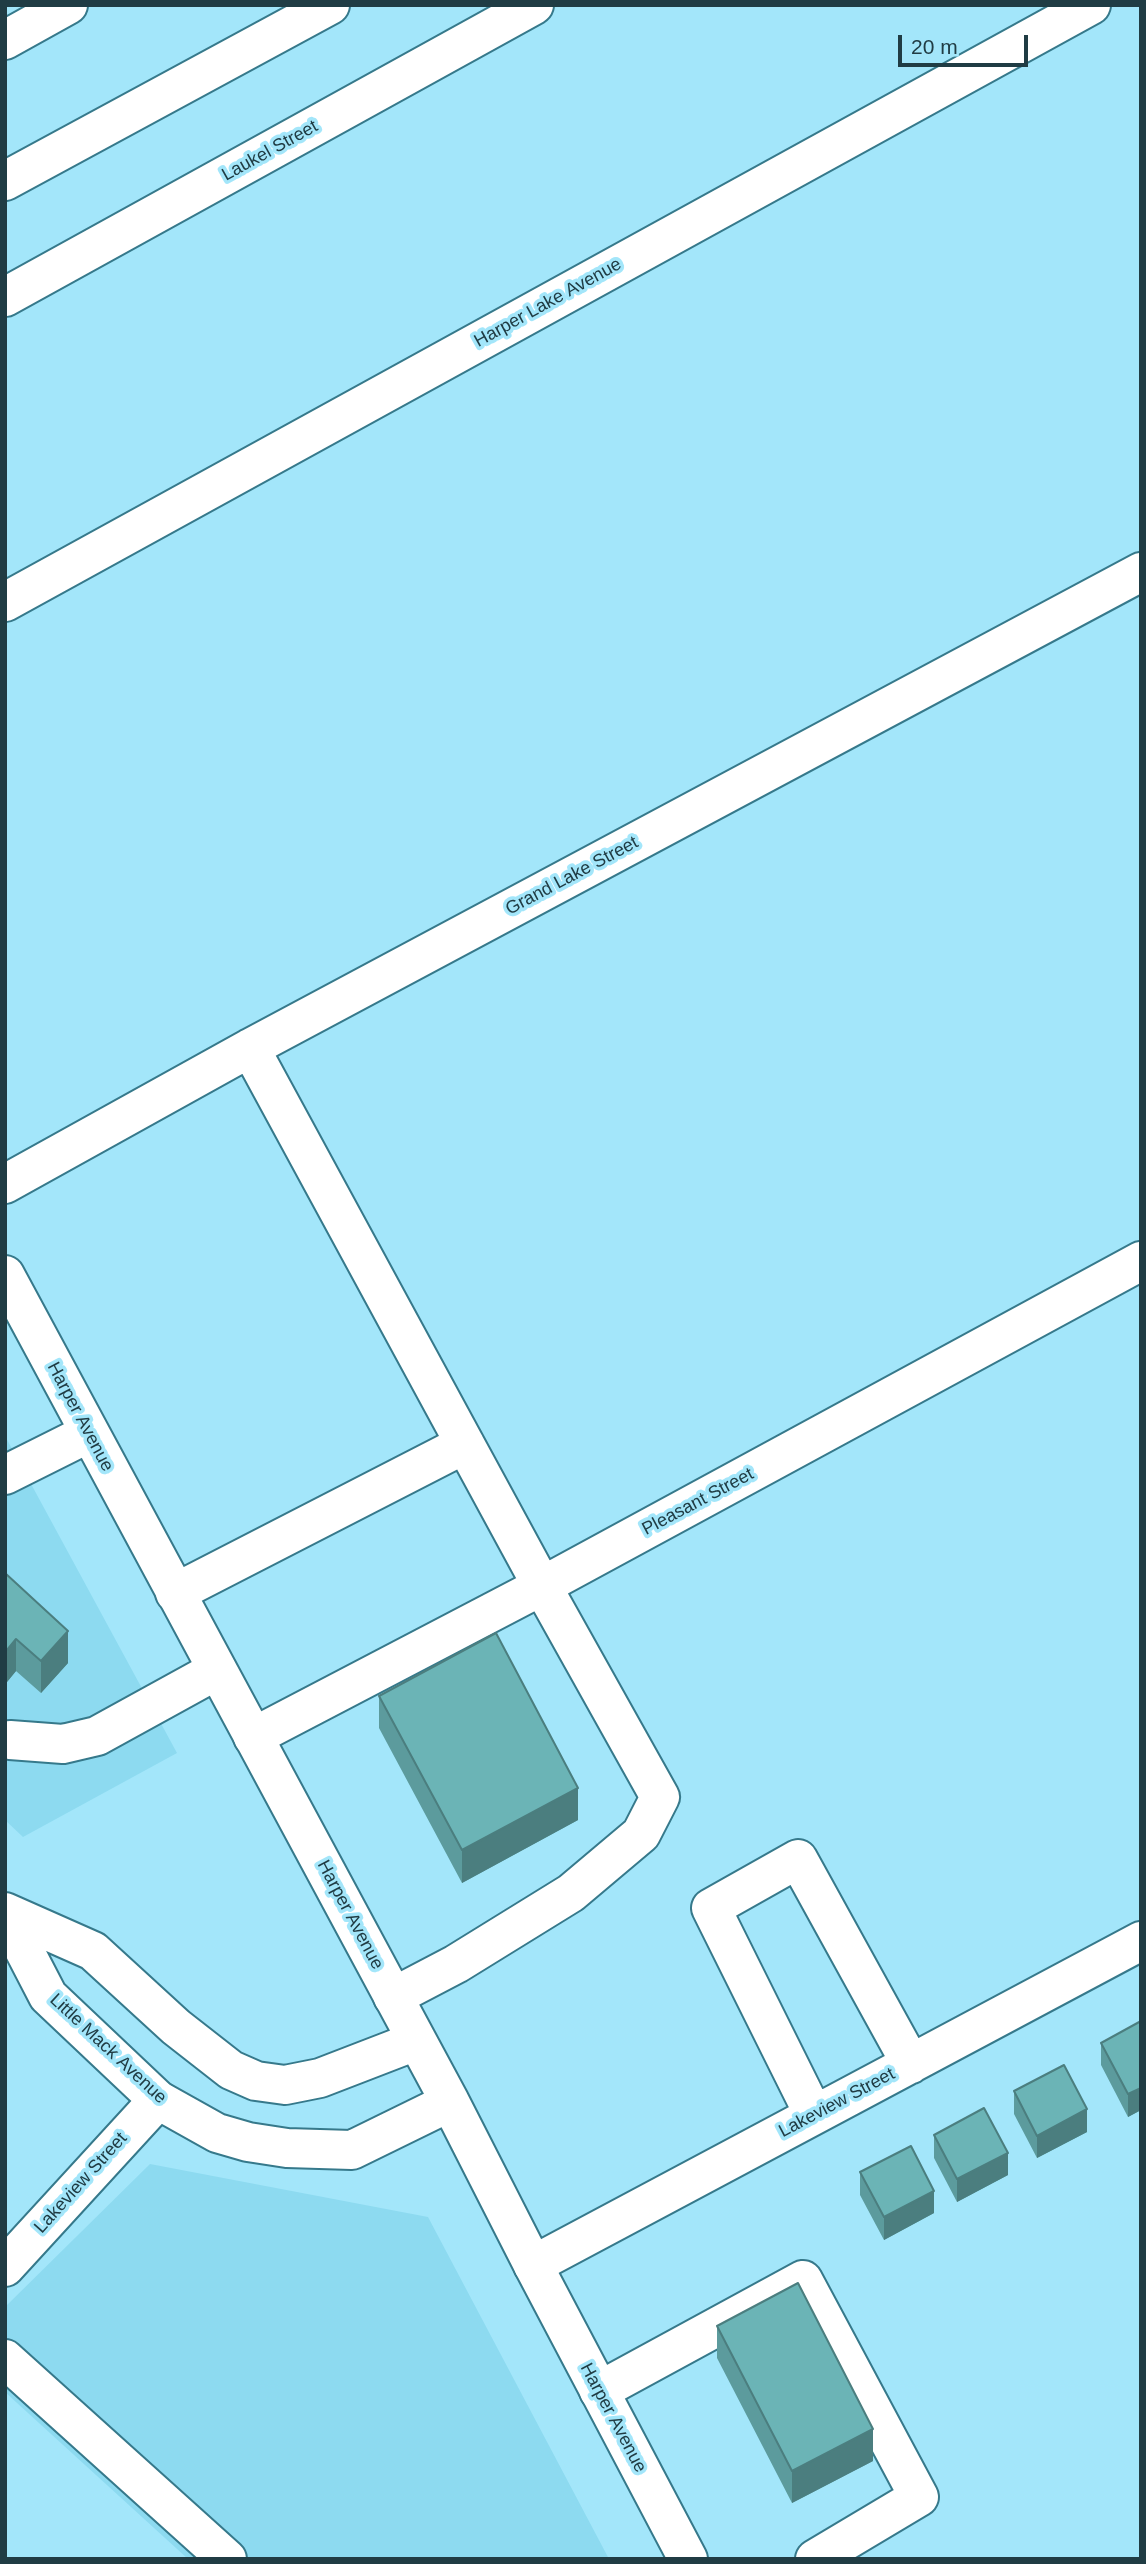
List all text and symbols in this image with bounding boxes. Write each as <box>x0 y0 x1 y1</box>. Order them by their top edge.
scale bar <box>901 21 1030 65</box>
text: 20 m <box>911 35 958 58</box>
street label: Laukel Street <box>218 116 322 186</box>
street label: Harper Lake Avenue <box>471 254 625 352</box>
street label: Grand Lake Street <box>502 832 642 920</box>
street label: Harper Avenue <box>42 1359 118 1475</box>
street label: Pleasant Street <box>639 1464 757 1540</box>
street label: Harper Avenue <box>312 1857 388 1973</box>
street label: Little Mack Avenue <box>45 1989 171 2109</box>
street label: Lakeview Street <box>775 2063 899 2143</box>
street label: Lakeview Street <box>30 2128 132 2238</box>
street label: Harper Avenue <box>575 2360 651 2476</box>

